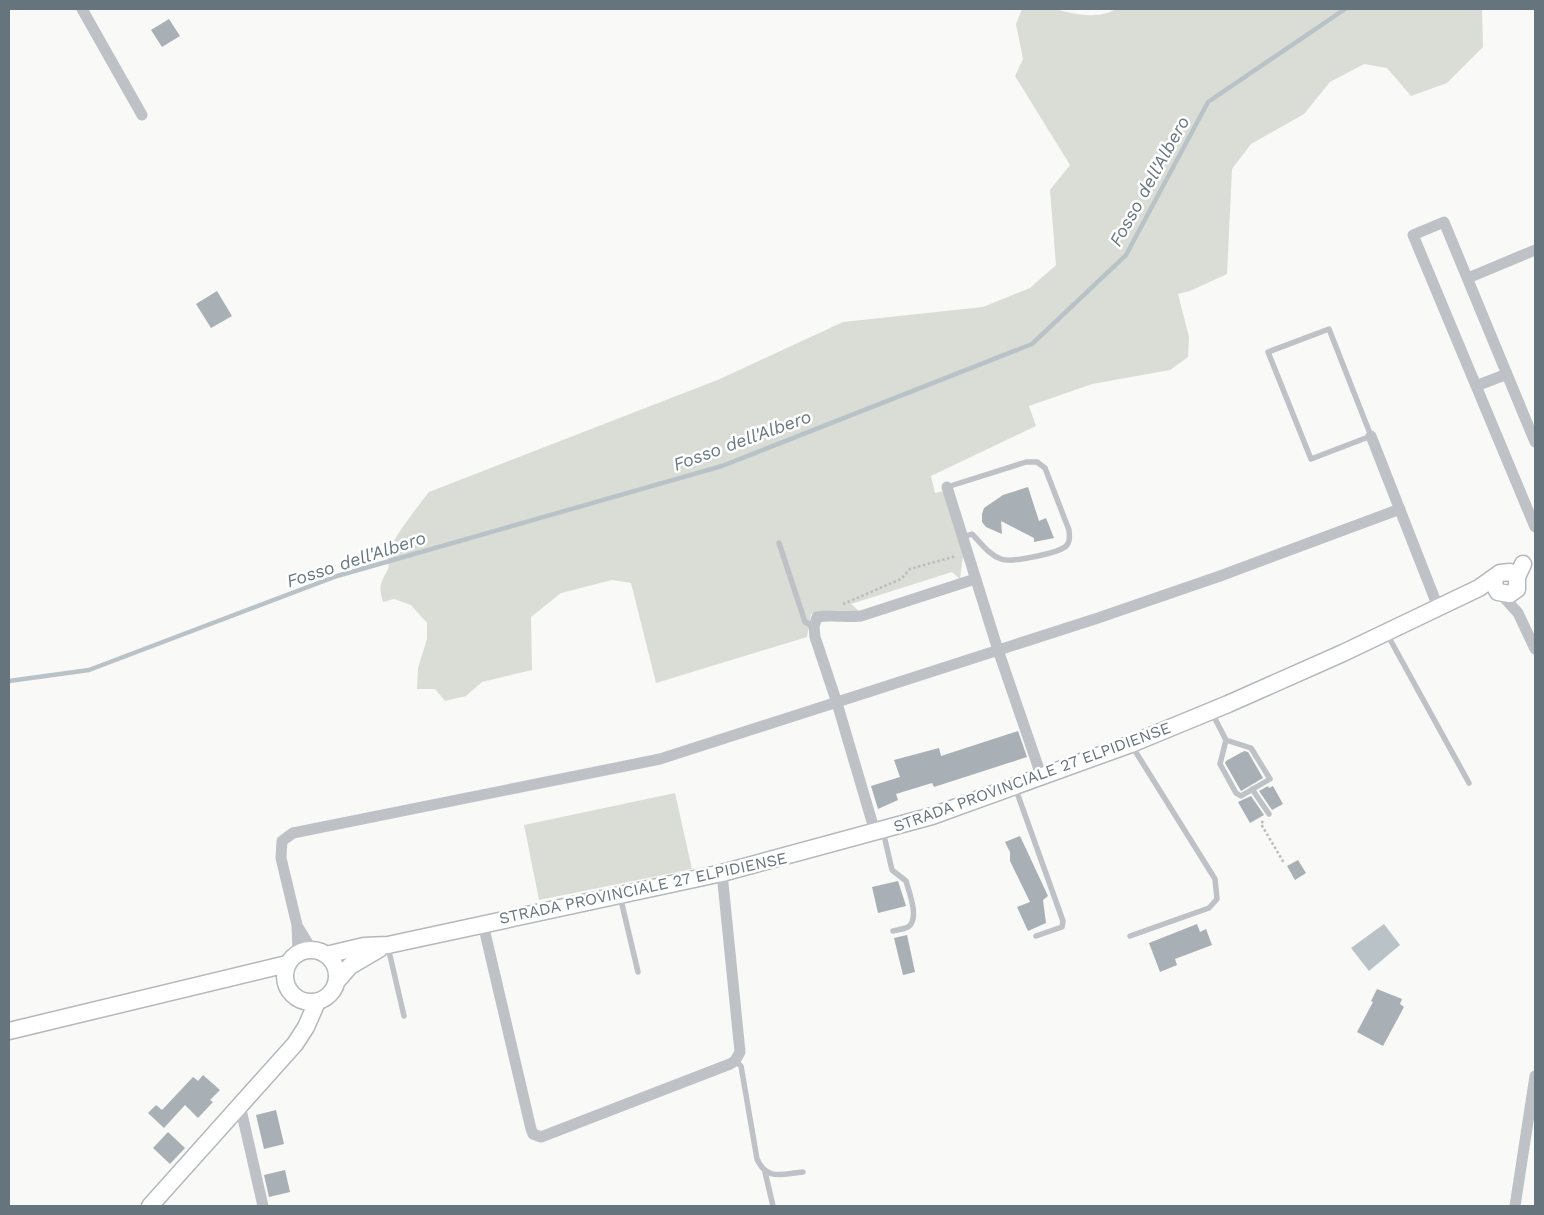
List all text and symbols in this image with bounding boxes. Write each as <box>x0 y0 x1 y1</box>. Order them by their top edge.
water label: Fosso dell'Albero <box>1105 112 1193 250</box>
water label: Fosso dell'Albero <box>670 405 814 475</box>
water label: Fosso dell'Albero <box>284 527 428 591</box>
street label: STRADA PROVINCIALE 27 ELPIDIENSE <box>891 718 1173 836</box>
street label: STRADA PROVINCIALE 27 ELPIDIENSE <box>497 848 789 928</box>

